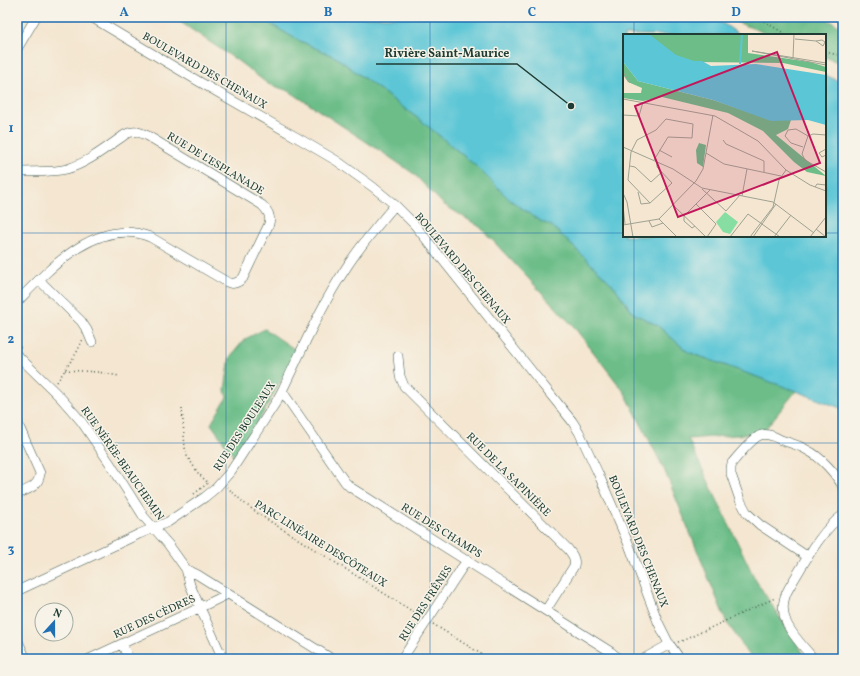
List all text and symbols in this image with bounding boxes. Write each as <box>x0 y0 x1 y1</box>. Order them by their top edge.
text: A <box>119 4 129 22</box>
text: B <box>324 4 333 22</box>
text: C <box>528 4 536 22</box>
text: D <box>731 4 741 22</box>
street label: BOULEVARD DES CHENAUX <box>139 29 269 113</box>
inset map <box>623 34 826 237</box>
callout: Rivière Saint-Maurice <box>376 40 517 64</box>
text: Rivière Saint-Maurice <box>385 46 510 62</box>
text: 1 <box>8 120 14 138</box>
street label: RUE DE L'ESPLANADE <box>164 129 267 200</box>
street label: BOULEVARD DES CHENAUX <box>411 210 513 328</box>
text: 2 <box>8 331 15 349</box>
street label: RUE DES BOULEAUX <box>211 379 280 474</box>
street label: RUE NÉRÉE-BEAUCHEMIN <box>77 404 167 524</box>
street label: RUE DE LA SAPINIÈRE <box>462 430 554 521</box>
street label: BOULEVARD DES CHENAUX <box>604 473 671 610</box>
street label: PARC LINÉAIRE DESCÔTEAUX <box>251 497 389 591</box>
street label: RUE DES CHAMPS <box>398 500 484 562</box>
text: 3 <box>8 541 15 559</box>
street label: RUE DES FRÊNES <box>396 563 456 645</box>
street label: RUE DES CÈDRES <box>111 592 198 643</box>
north arrow <box>34 602 74 642</box>
text: N <box>51 606 63 622</box>

